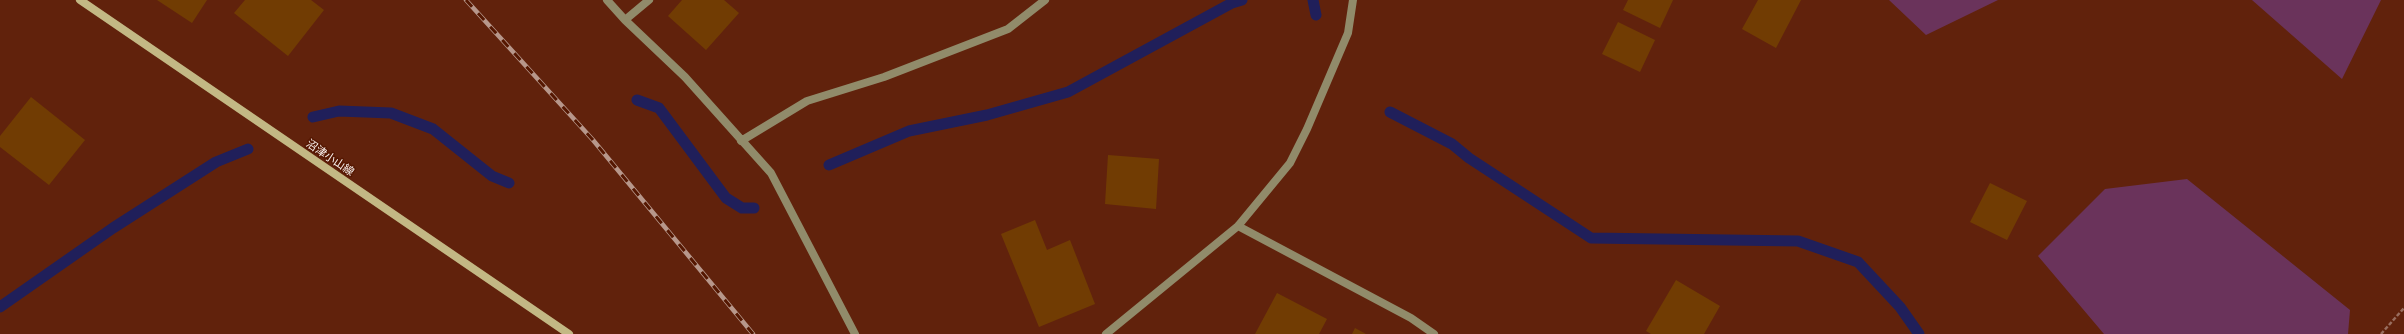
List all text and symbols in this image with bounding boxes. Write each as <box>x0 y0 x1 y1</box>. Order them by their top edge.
street label: 沼津小山線 <box>304 137 356 179</box>

